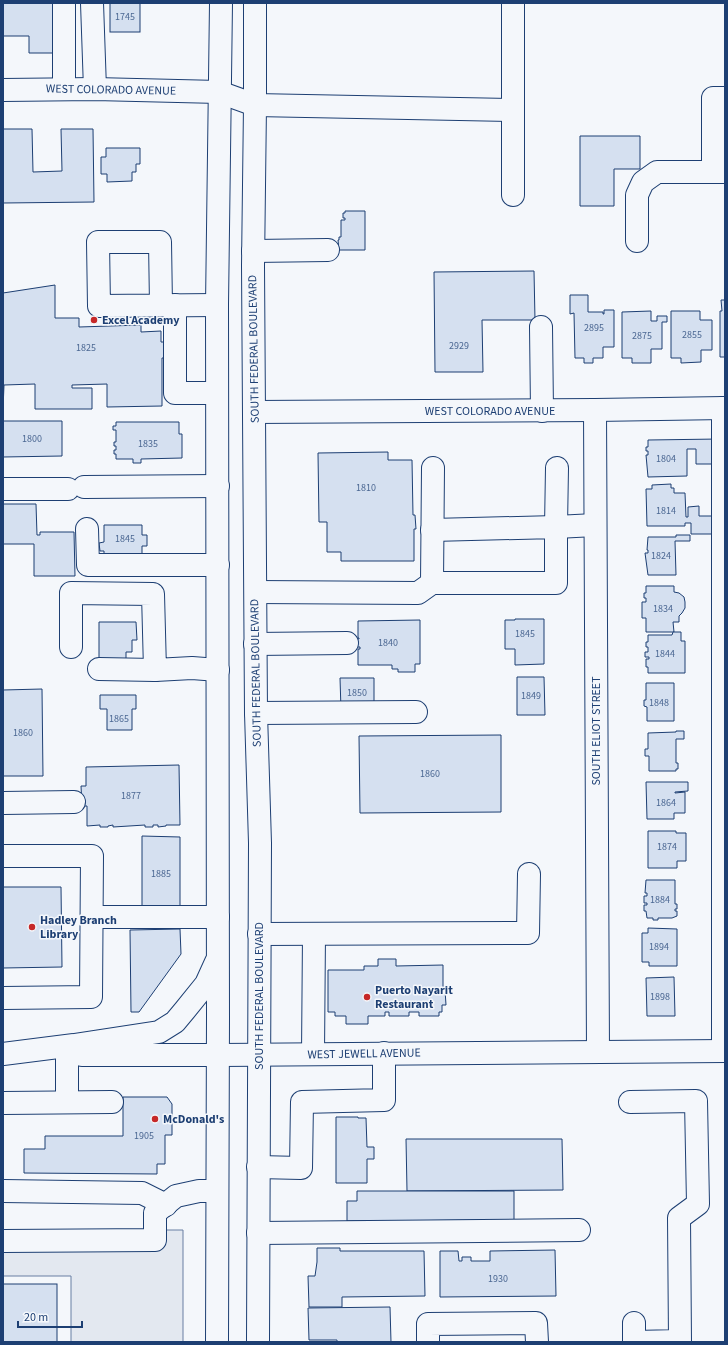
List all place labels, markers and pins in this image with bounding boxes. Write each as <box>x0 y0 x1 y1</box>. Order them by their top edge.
place label: Excel Academy <box>102 312 180 329</box>
marker: Excel Academy <box>89 315 99 325</box>
place label: Hadley Branch Library <box>40 912 117 943</box>
marker: Hadley Branch Library <box>27 922 37 932</box>
place label: Puerto Nayarit Restaurant <box>375 982 453 1013</box>
marker: Puerto Nayarit Restaurant <box>362 992 372 1002</box>
place label: McDonald's <box>163 1111 224 1128</box>
marker: McDonald's <box>150 1114 160 1124</box>

